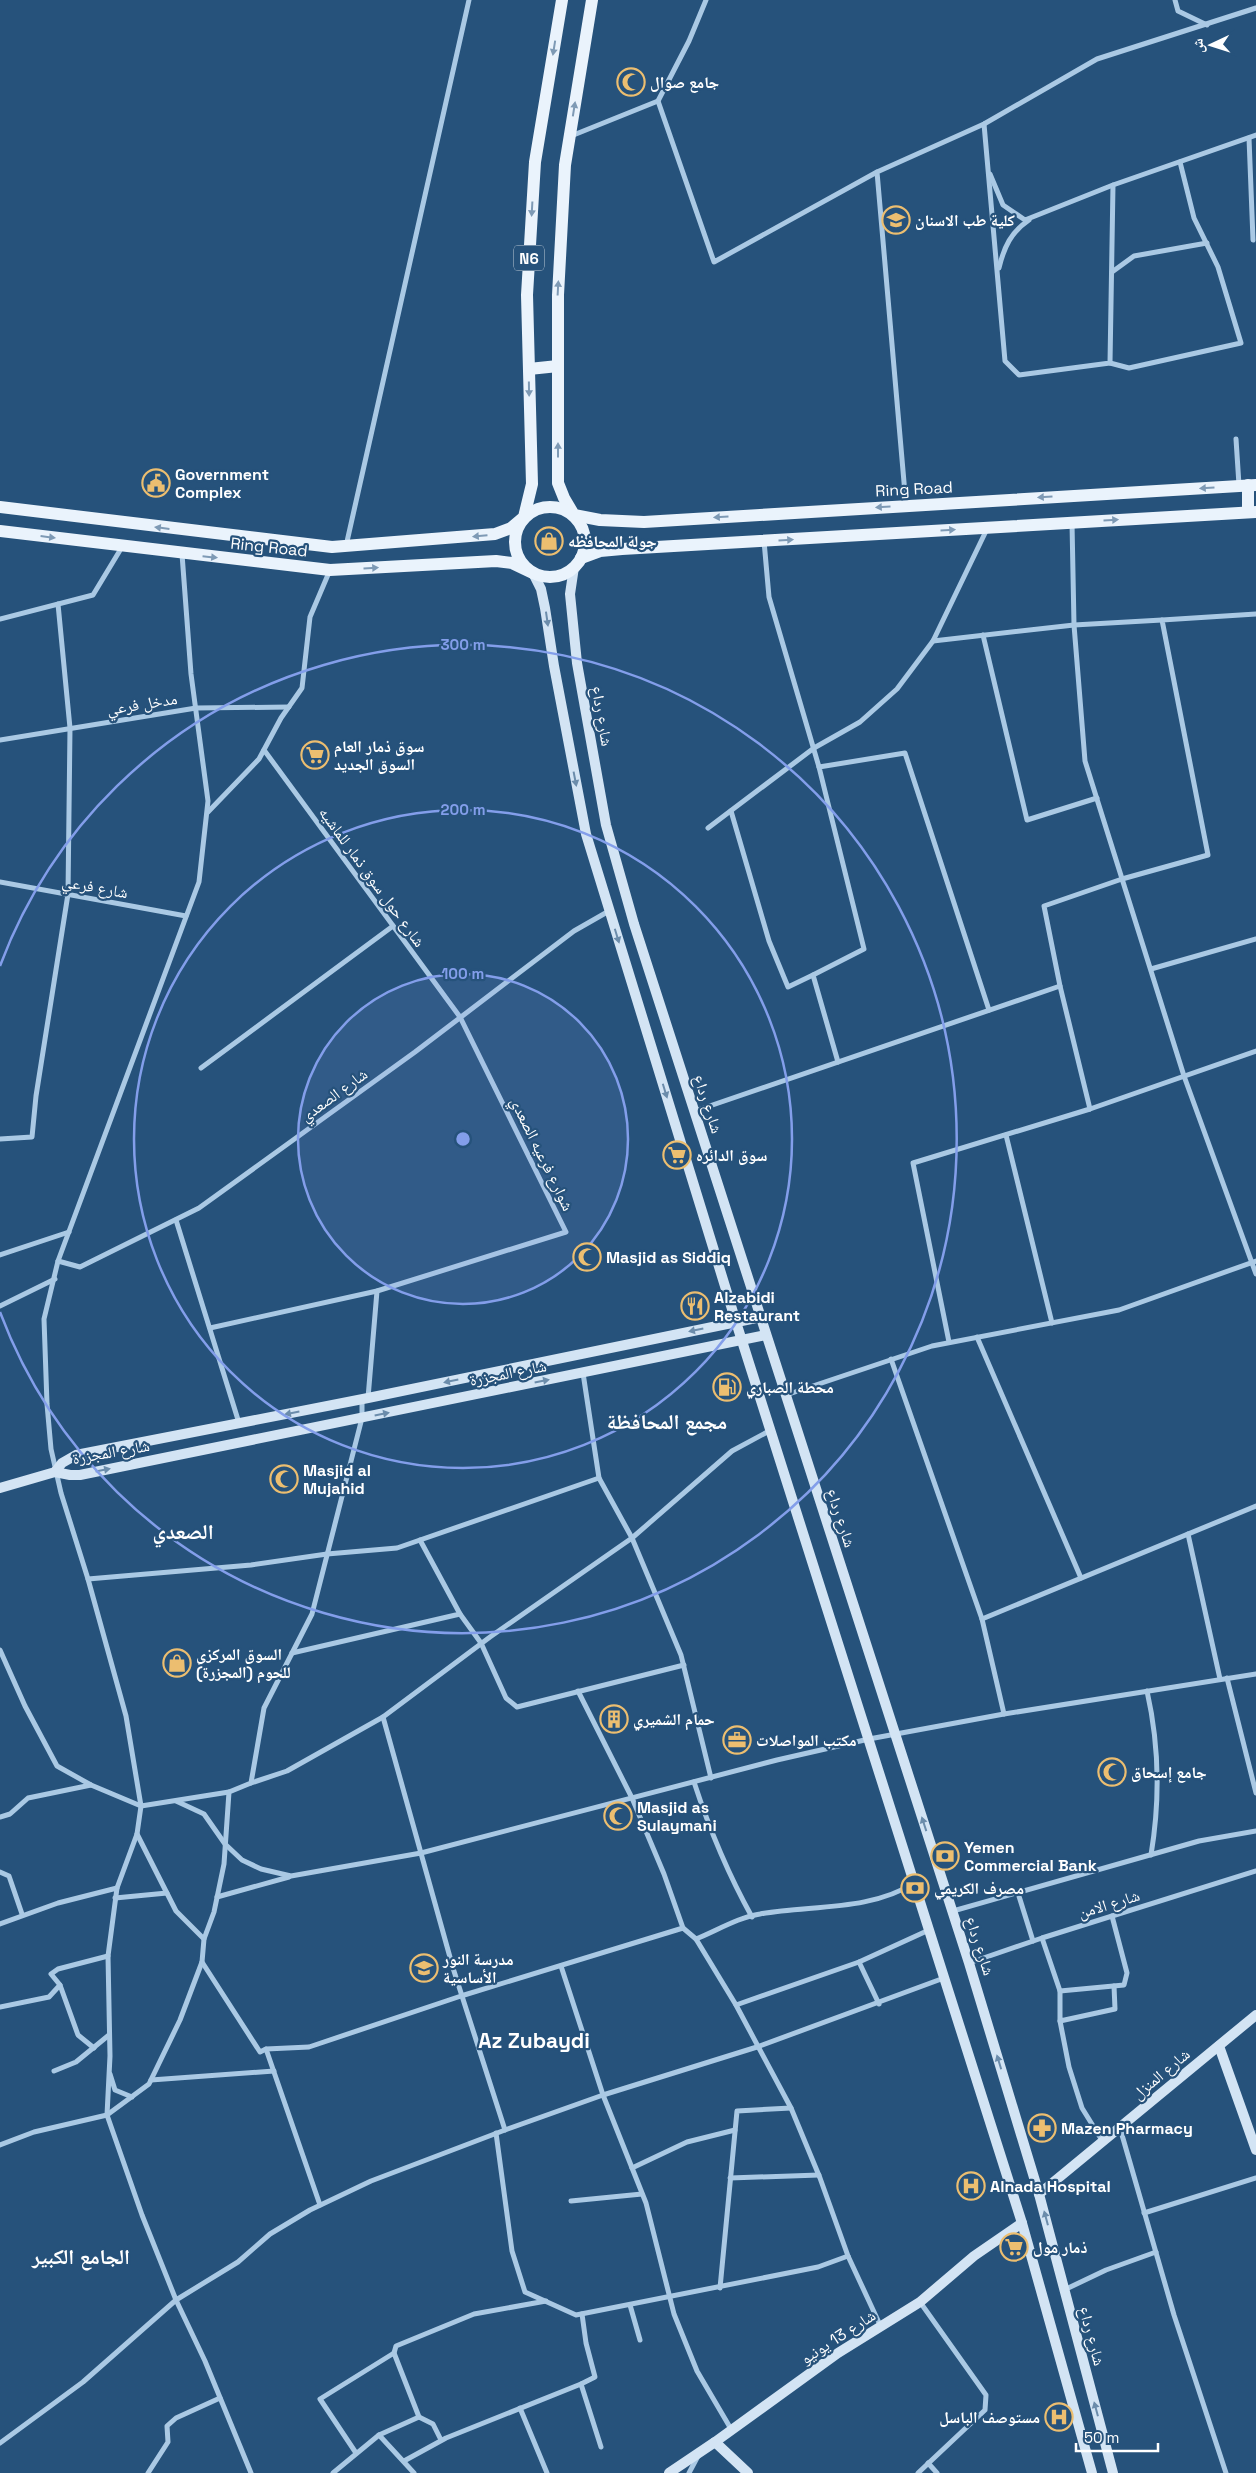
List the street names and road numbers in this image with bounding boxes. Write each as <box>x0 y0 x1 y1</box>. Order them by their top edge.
road number: N6 <box>514 246 544 270</box>
street label: Ring Road <box>875 476 953 502</box>
street label: Ring Road <box>229 533 309 561</box>
street label: شارع رداع <box>586 684 618 748</box>
street label: مدخل فرعي <box>105 688 179 722</box>
street label: شارع حول سوق ذمار للماشيه <box>314 803 430 951</box>
street label: شارع فرعي <box>60 871 130 905</box>
street label: شارع الصعدي <box>296 1063 373 1128</box>
street label: شارع رداع <box>689 1072 727 1136</box>
street label: شوارع فرعيه الصعدي <box>504 1094 579 1215</box>
street label: شارع المجزرة <box>468 1355 548 1391</box>
street label: شارع المجزرة <box>71 1435 151 1469</box>
street label: شارع رداع <box>822 1486 860 1550</box>
street label: شارع الامن <box>1076 1885 1142 1923</box>
street label: شارع رداع <box>961 1914 999 1978</box>
street label: شارع المنزل <box>1128 2044 1194 2104</box>
street label: شارع رداع <box>1074 2304 1110 2368</box>
street label: شارع 13 يونيو <box>796 2305 880 2369</box>

